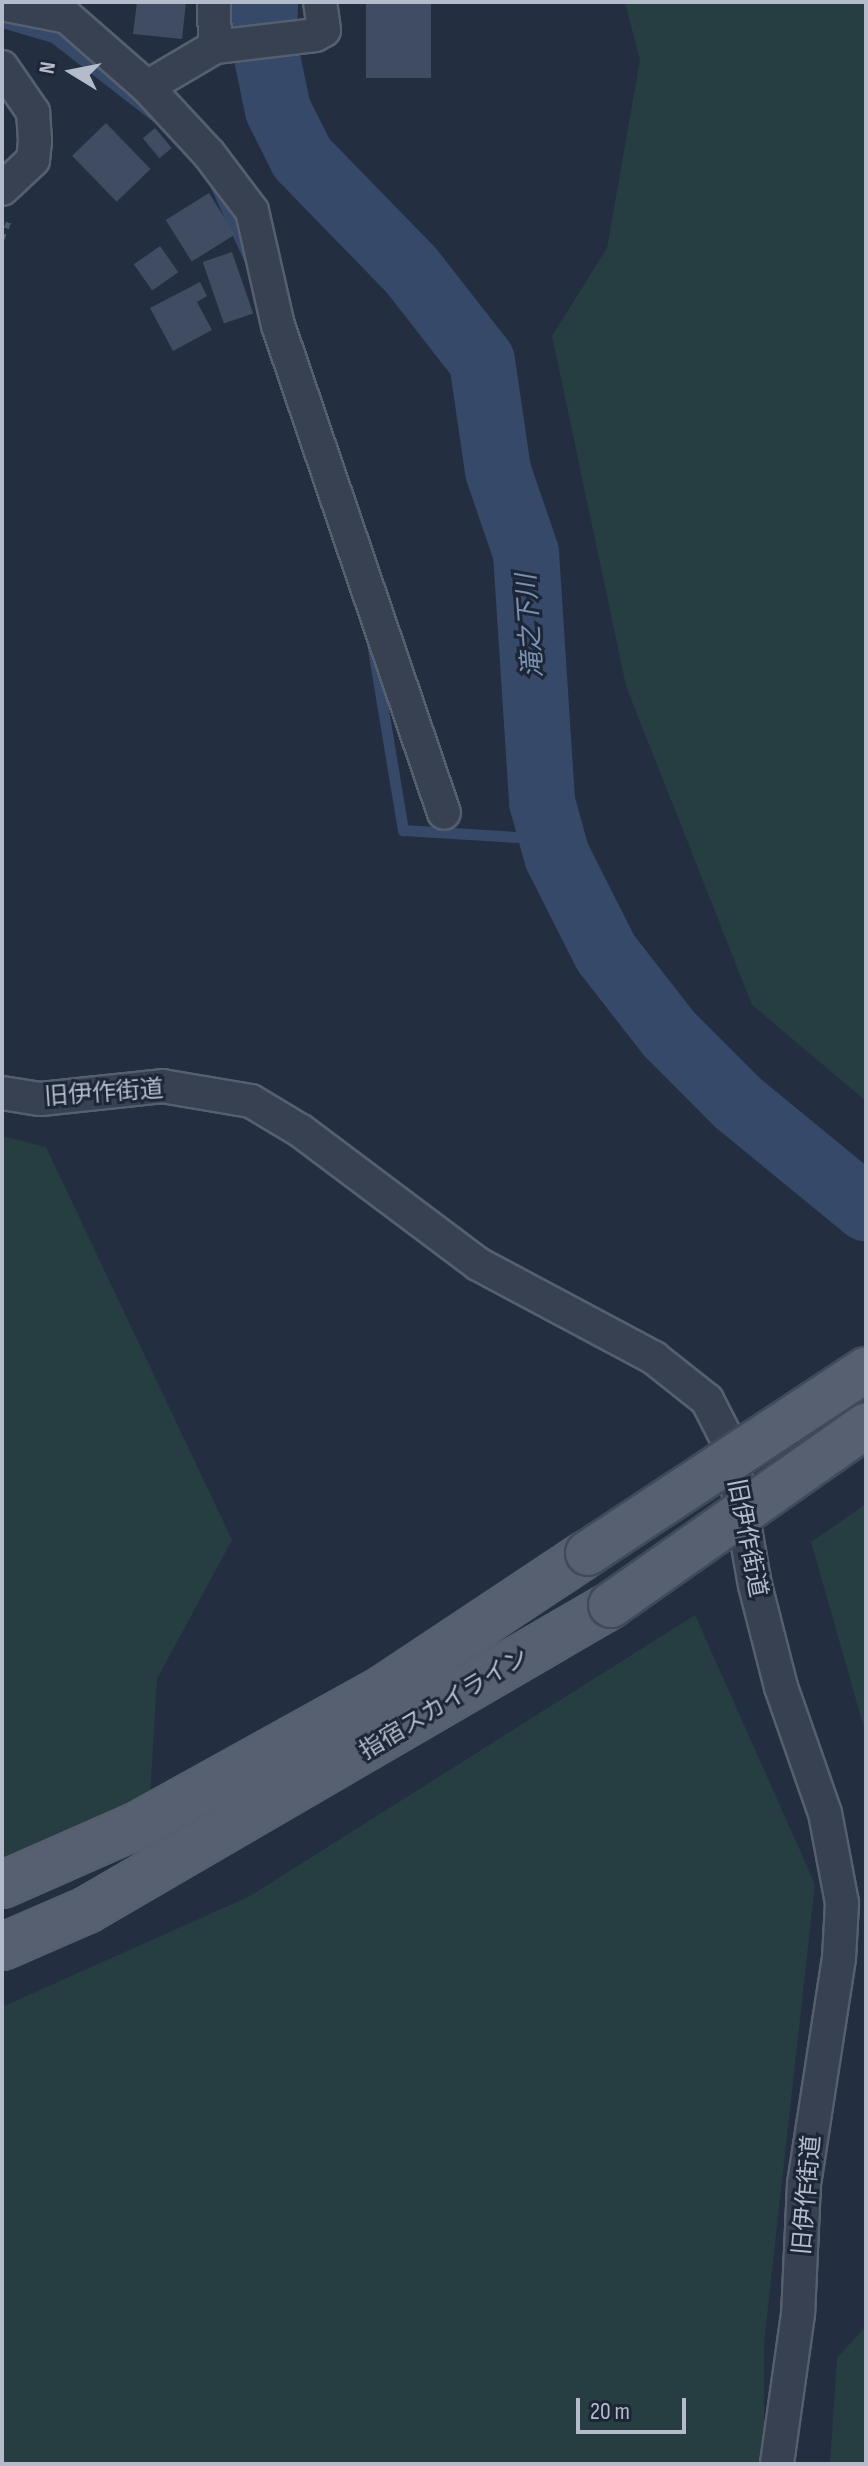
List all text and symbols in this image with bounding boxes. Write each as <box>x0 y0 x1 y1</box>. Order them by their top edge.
north arrow <box>32 32 112 112</box>
text: N <box>34 60 62 76</box>
water label: 滝之下川 <box>512 573 550 679</box>
street label: 旧伊作街道 <box>43 1074 165 1112</box>
street label: 旧伊作街道 <box>721 1476 773 1600</box>
street label: 指宿スカイライン <box>354 1642 534 1766</box>
street label: 旧伊作街道 <box>787 2134 827 2256</box>
scale bar <box>580 2382 690 2432</box>
text: 20 m <box>590 2397 630 2426</box>

